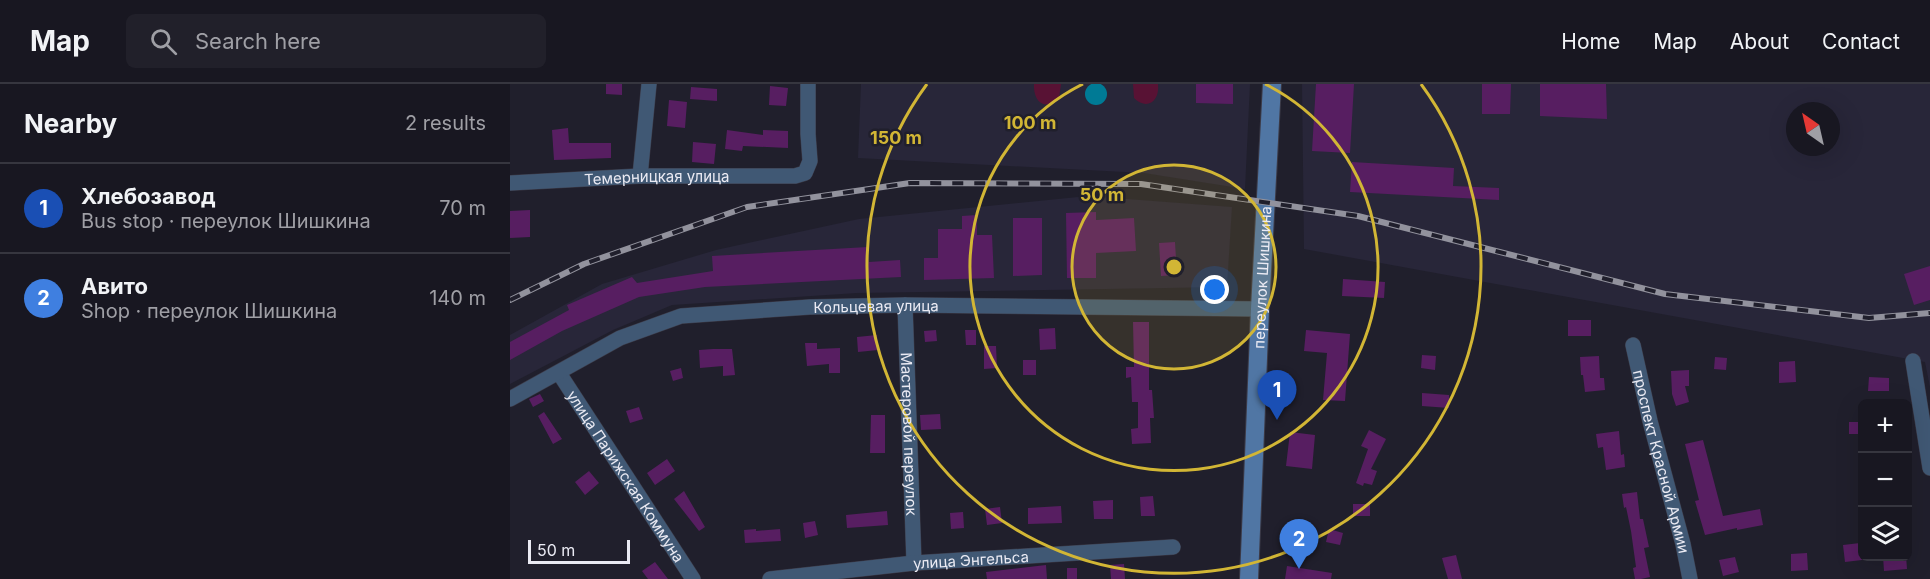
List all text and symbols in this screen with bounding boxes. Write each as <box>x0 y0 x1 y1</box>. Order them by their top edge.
search box <box>126 14 546 68</box>
text: Map <box>30 24 90 58</box>
icon: search <box>147 25 180 58</box>
text: Search here <box>195 28 321 54</box>
text: Home <box>1561 29 1620 54</box>
text: Map <box>1653 29 1697 54</box>
text: About <box>1730 29 1789 54</box>
text: Contact <box>1822 29 1900 54</box>
north arrow <box>1786 102 1840 156</box>
text: Nearby <box>24 108 117 139</box>
text: 2 results <box>405 111 486 135</box>
text: 100 m <box>1004 112 1056 133</box>
text: 150 m <box>870 127 922 148</box>
street label: Темерницкая улица <box>584 167 729 188</box>
text: Хлебозавод <box>81 183 216 209</box>
text: 50 m <box>1080 184 1124 205</box>
text: 1 <box>39 196 48 220</box>
text: 70 m <box>439 196 486 220</box>
street label: переулок Шишкина <box>1249 205 1275 349</box>
text: Bus stop · переулок Шишкина <box>81 209 371 233</box>
centre of rings <box>1164 257 1184 277</box>
text: Авито <box>81 273 148 299</box>
your location <box>1200 275 1229 304</box>
text: 2 <box>37 286 50 310</box>
text: 140 m <box>429 286 486 310</box>
street label: Кольцевая улица <box>813 295 939 316</box>
text: Shop · переулок Шишкина <box>81 299 337 323</box>
street label: Мастеровой переулок <box>897 352 922 516</box>
street label: проспект Красной Армии <box>1629 368 1694 555</box>
pin: 1 <box>1258 370 1296 420</box>
street label: улица Парижская Коммуна <box>563 386 689 566</box>
map controls <box>1858 399 1912 561</box>
button: + <box>1858 399 1912 453</box>
button: − <box>1858 453 1912 507</box>
button: layers <box>1858 507 1912 561</box>
pin: 2 <box>1280 520 1318 569</box>
scale bar <box>528 537 630 564</box>
text: 50 m <box>537 540 575 560</box>
street label: улица Энгельса <box>913 546 1029 573</box>

